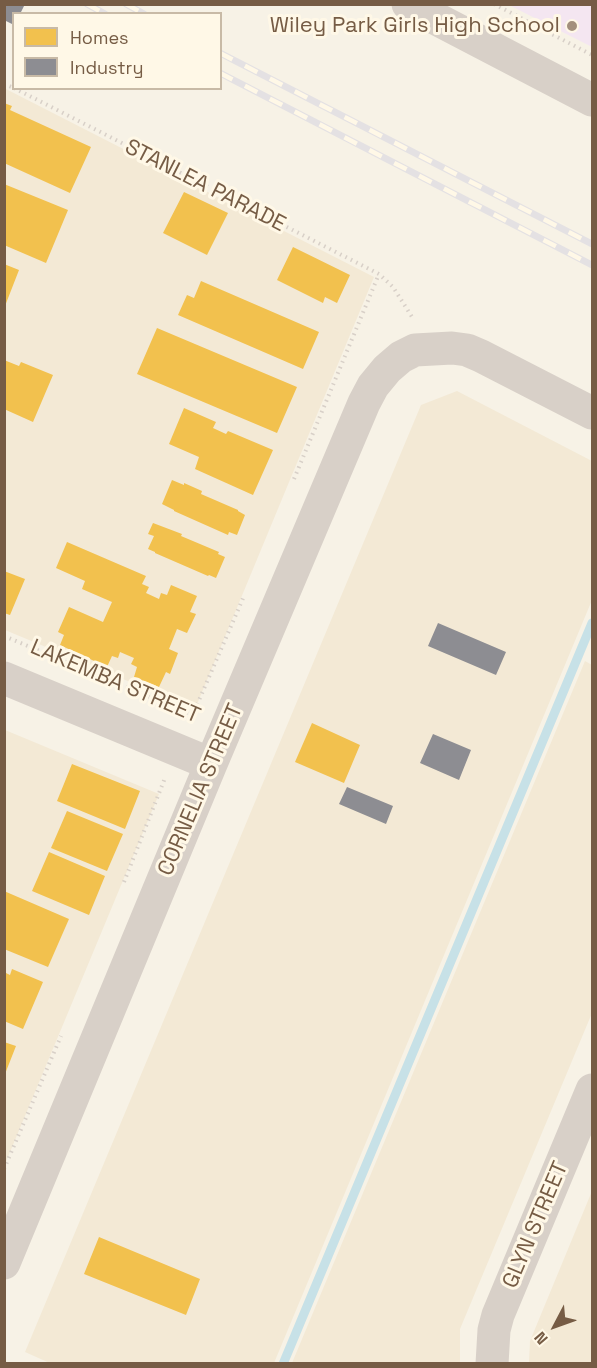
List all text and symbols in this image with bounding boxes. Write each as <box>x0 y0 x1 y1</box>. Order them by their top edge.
legend <box>12 12 222 90</box>
place label: Wiley Park Girls High School <box>270 13 560 39</box>
marker: Wiley Park Girls High School <box>565 19 579 33</box>
text: Homes <box>70 26 129 49</box>
text: Industry <box>70 56 143 79</box>
street label: STANLEA PARADE <box>120 134 290 238</box>
street label: LAKEMBA STREET <box>26 634 204 730</box>
street label: CORNELIA STREET <box>153 700 249 880</box>
street label: GLYN STREET <box>497 1158 575 1292</box>
north arrow <box>525 1296 585 1356</box>
text: N <box>530 1327 552 1349</box>

